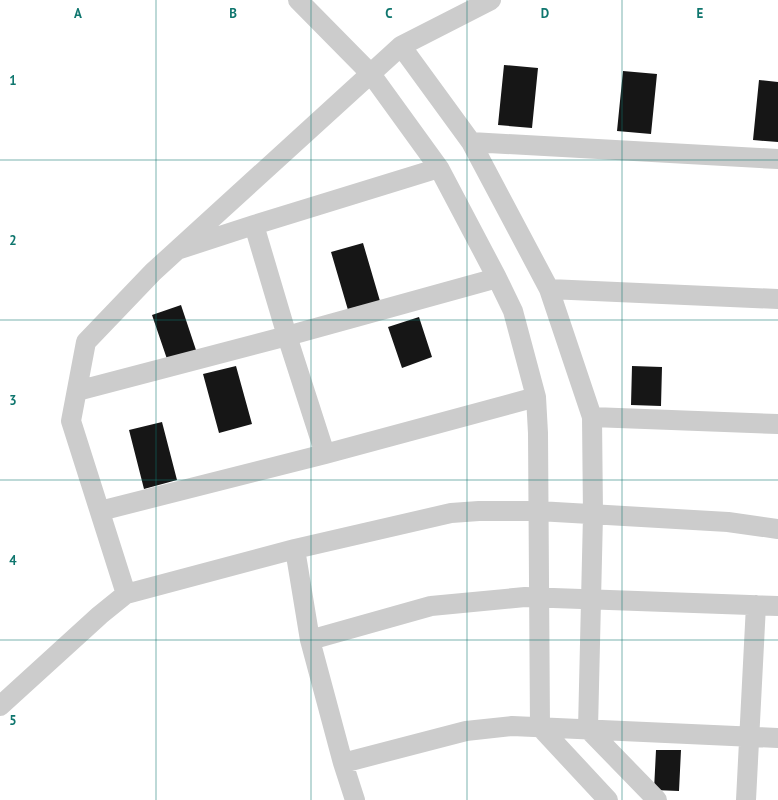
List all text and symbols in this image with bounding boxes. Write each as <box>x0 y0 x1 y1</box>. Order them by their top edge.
text: A <box>74 5 82 22</box>
text: B <box>229 5 237 22</box>
text: C <box>385 5 393 22</box>
text: D <box>541 5 549 22</box>
text: E <box>697 5 704 22</box>
text: 1 <box>9 72 17 89</box>
text: 2 <box>9 232 17 249</box>
text: 3 <box>9 392 17 409</box>
text: 4 <box>9 552 17 569</box>
text: 5 <box>9 712 17 729</box>

